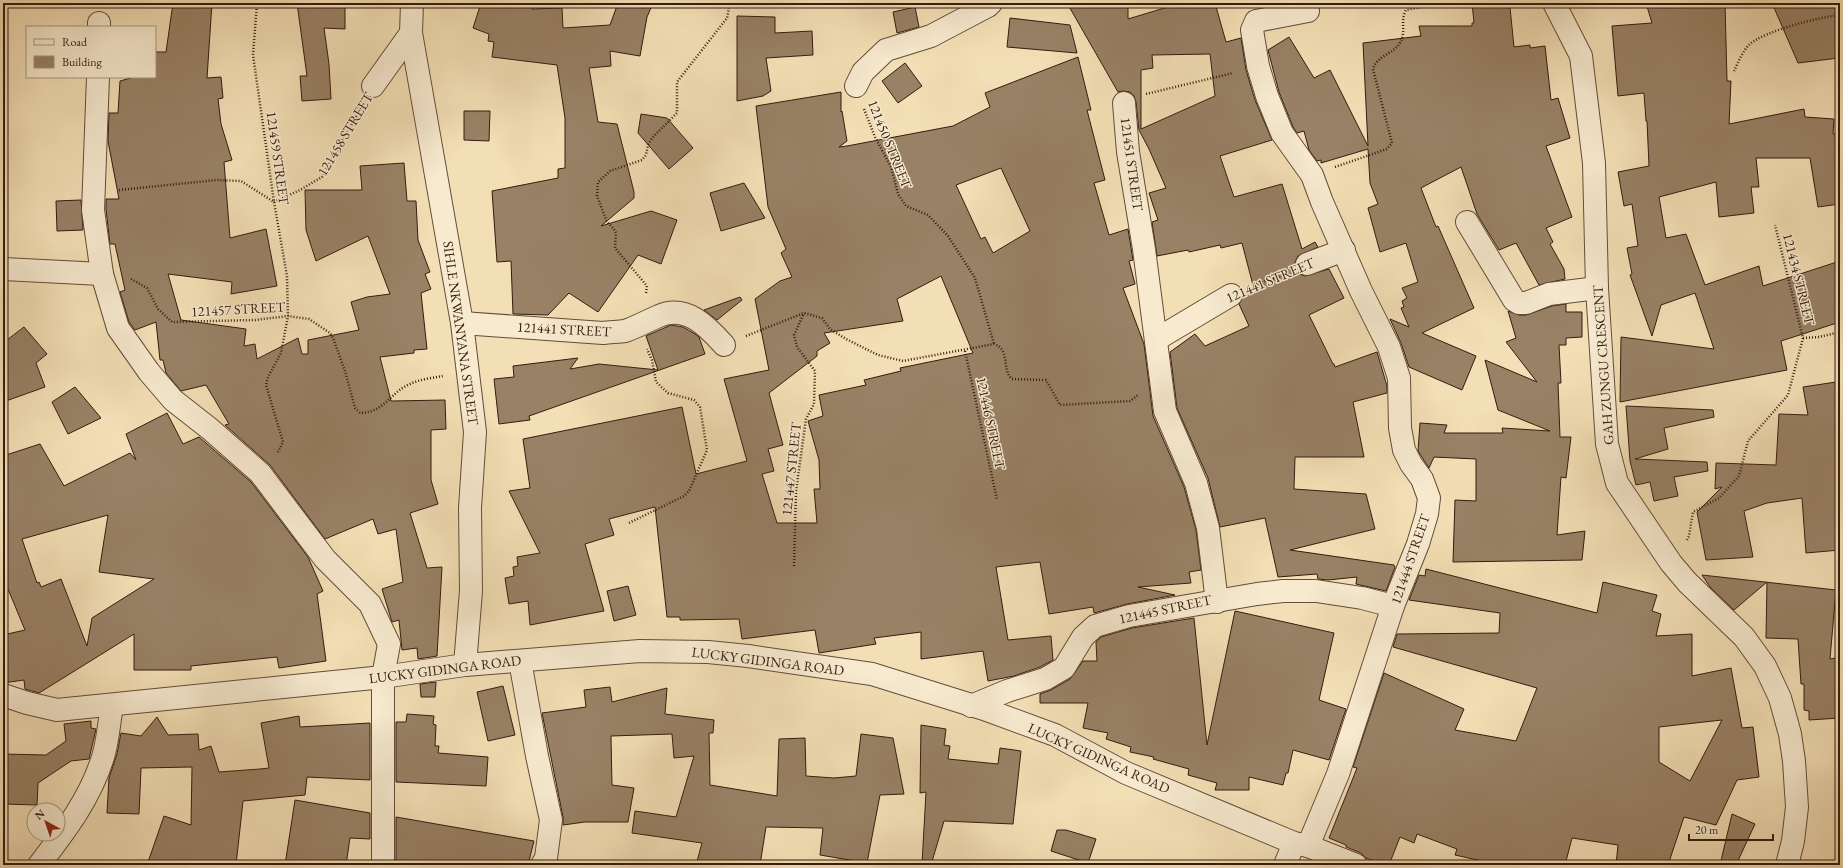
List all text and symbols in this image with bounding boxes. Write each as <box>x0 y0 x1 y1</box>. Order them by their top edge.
legend <box>26 26 156 78</box>
text: Road <box>62 34 88 50</box>
text: Building <box>62 54 103 70</box>
street label: 121458 STREET <box>313 88 377 179</box>
street label: 121450 STREET <box>864 97 916 192</box>
street label: 121459 STREET <box>263 110 294 206</box>
street label: 121451 STREET <box>1117 116 1148 212</box>
street label: 121434 STREET <box>1779 231 1819 327</box>
street label: SIHLE NKWANYANA STREET <box>439 240 483 427</box>
street label: 121441 STREET <box>1223 253 1317 307</box>
street label: GAH ZUNGU CRESCENT <box>1588 284 1618 445</box>
street label: 121457 STREET <box>191 298 286 320</box>
street label: 121441 STREET <box>517 318 612 340</box>
street label: 121446 STREET <box>972 375 1010 472</box>
street label: 121447 STREET <box>777 421 805 517</box>
street label: 121444 STREET <box>1386 511 1434 606</box>
street label: 121445 STREET <box>1117 590 1214 628</box>
street label: LUCKY GIDINGA ROAD <box>691 643 846 679</box>
street label: LUCKY GIDINGA ROAD <box>368 651 523 687</box>
street label: LUCKY GIDINGA ROAD <box>1025 719 1173 798</box>
north arrow <box>26 802 66 842</box>
text: N <box>32 806 48 823</box>
scale bar <box>1689 816 1773 842</box>
text: 20 m <box>1695 822 1719 838</box>

